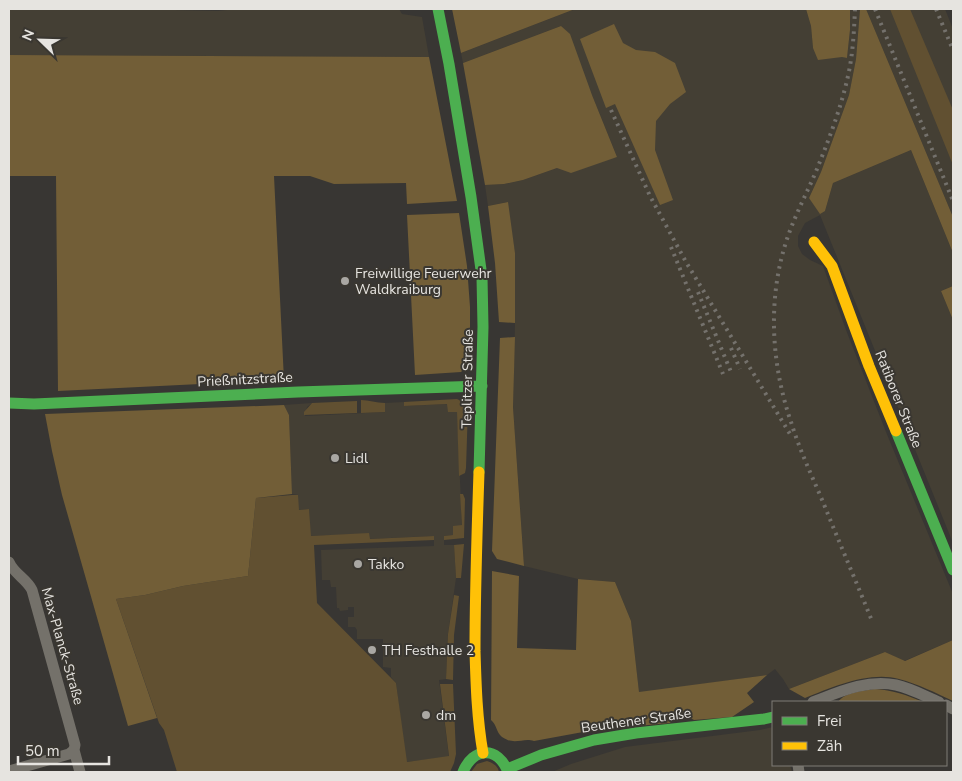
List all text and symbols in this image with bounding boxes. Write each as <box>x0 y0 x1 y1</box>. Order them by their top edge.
north arrow <box>15 15 65 65</box>
text: N <box>18 27 39 44</box>
place label: Freiwillige Feuerwehr Waldkraiburg <box>355 264 492 299</box>
marker: Freiwillige Feuerwehr Waldkraiburg <box>339 275 351 287</box>
street label: Teplitzer Straße <box>457 329 478 429</box>
street label: Ratiborer Straße <box>870 348 927 451</box>
street label: Prießnitzstraße <box>197 368 293 391</box>
place label: Lidl <box>345 449 369 468</box>
marker: Lidl <box>329 452 341 464</box>
place label: Takko <box>368 555 405 574</box>
marker: Takko <box>352 558 364 570</box>
street label: Max-Planck-Straße <box>37 585 88 707</box>
place label: TH Festhalle 2 <box>382 641 474 660</box>
marker: TH Festhalle 2 <box>366 644 378 656</box>
legend <box>772 701 947 766</box>
street label: Beuthener Straße <box>580 703 692 738</box>
place label: dm <box>436 706 456 725</box>
marker: dm <box>420 709 432 721</box>
text: Frei <box>817 711 842 731</box>
scale bar <box>18 734 109 766</box>
text: Zäh <box>817 736 842 756</box>
text: 50 m <box>25 741 60 761</box>

